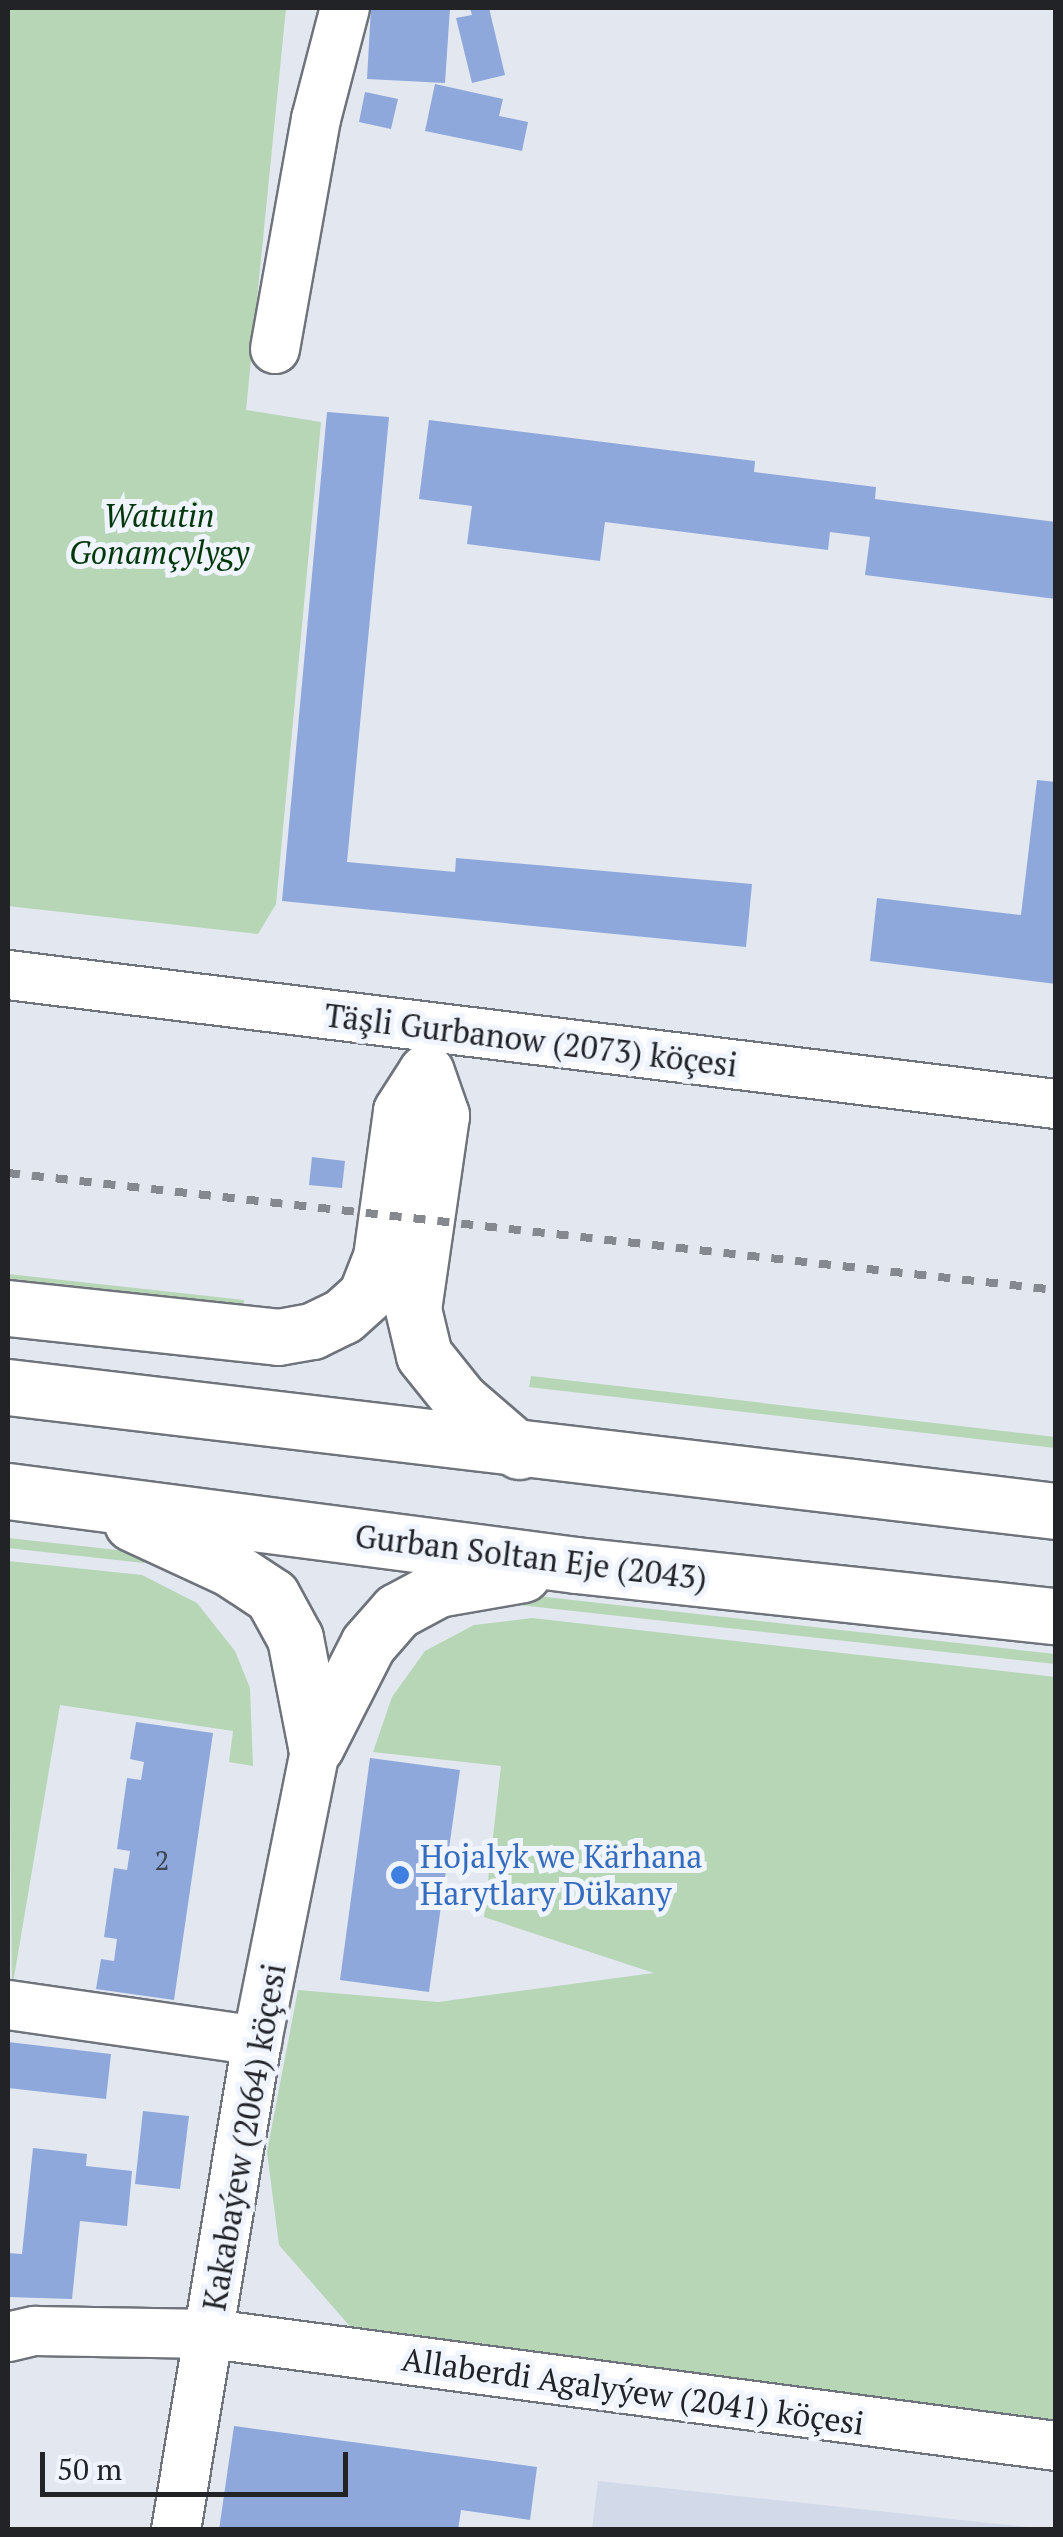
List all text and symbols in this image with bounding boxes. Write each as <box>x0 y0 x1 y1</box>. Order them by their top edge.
park label: Watutin Gonamçylygy <box>69 497 249 572</box>
street label: Täşli Gurbanow (2073) köçesi <box>322 996 740 1084</box>
street label: Gurban Soltan Eje (2043) <box>353 1516 709 1598</box>
place label: Hojalyk we Kärhana Harytlary Dükany <box>420 1838 702 1913</box>
house number: 2 <box>155 1843 169 1877</box>
marker: Hojalyk we Kärhana Harytlary Dükany <box>389 1864 411 1886</box>
street label: Kakabaýew (2064) köçesi <box>195 1961 293 2313</box>
street label: Allaberdi Agalyýew (2041) köçesi <box>399 2339 867 2443</box>
scale bar <box>45 2432 352 2494</box>
text: 50 m <box>57 2449 122 2489</box>

